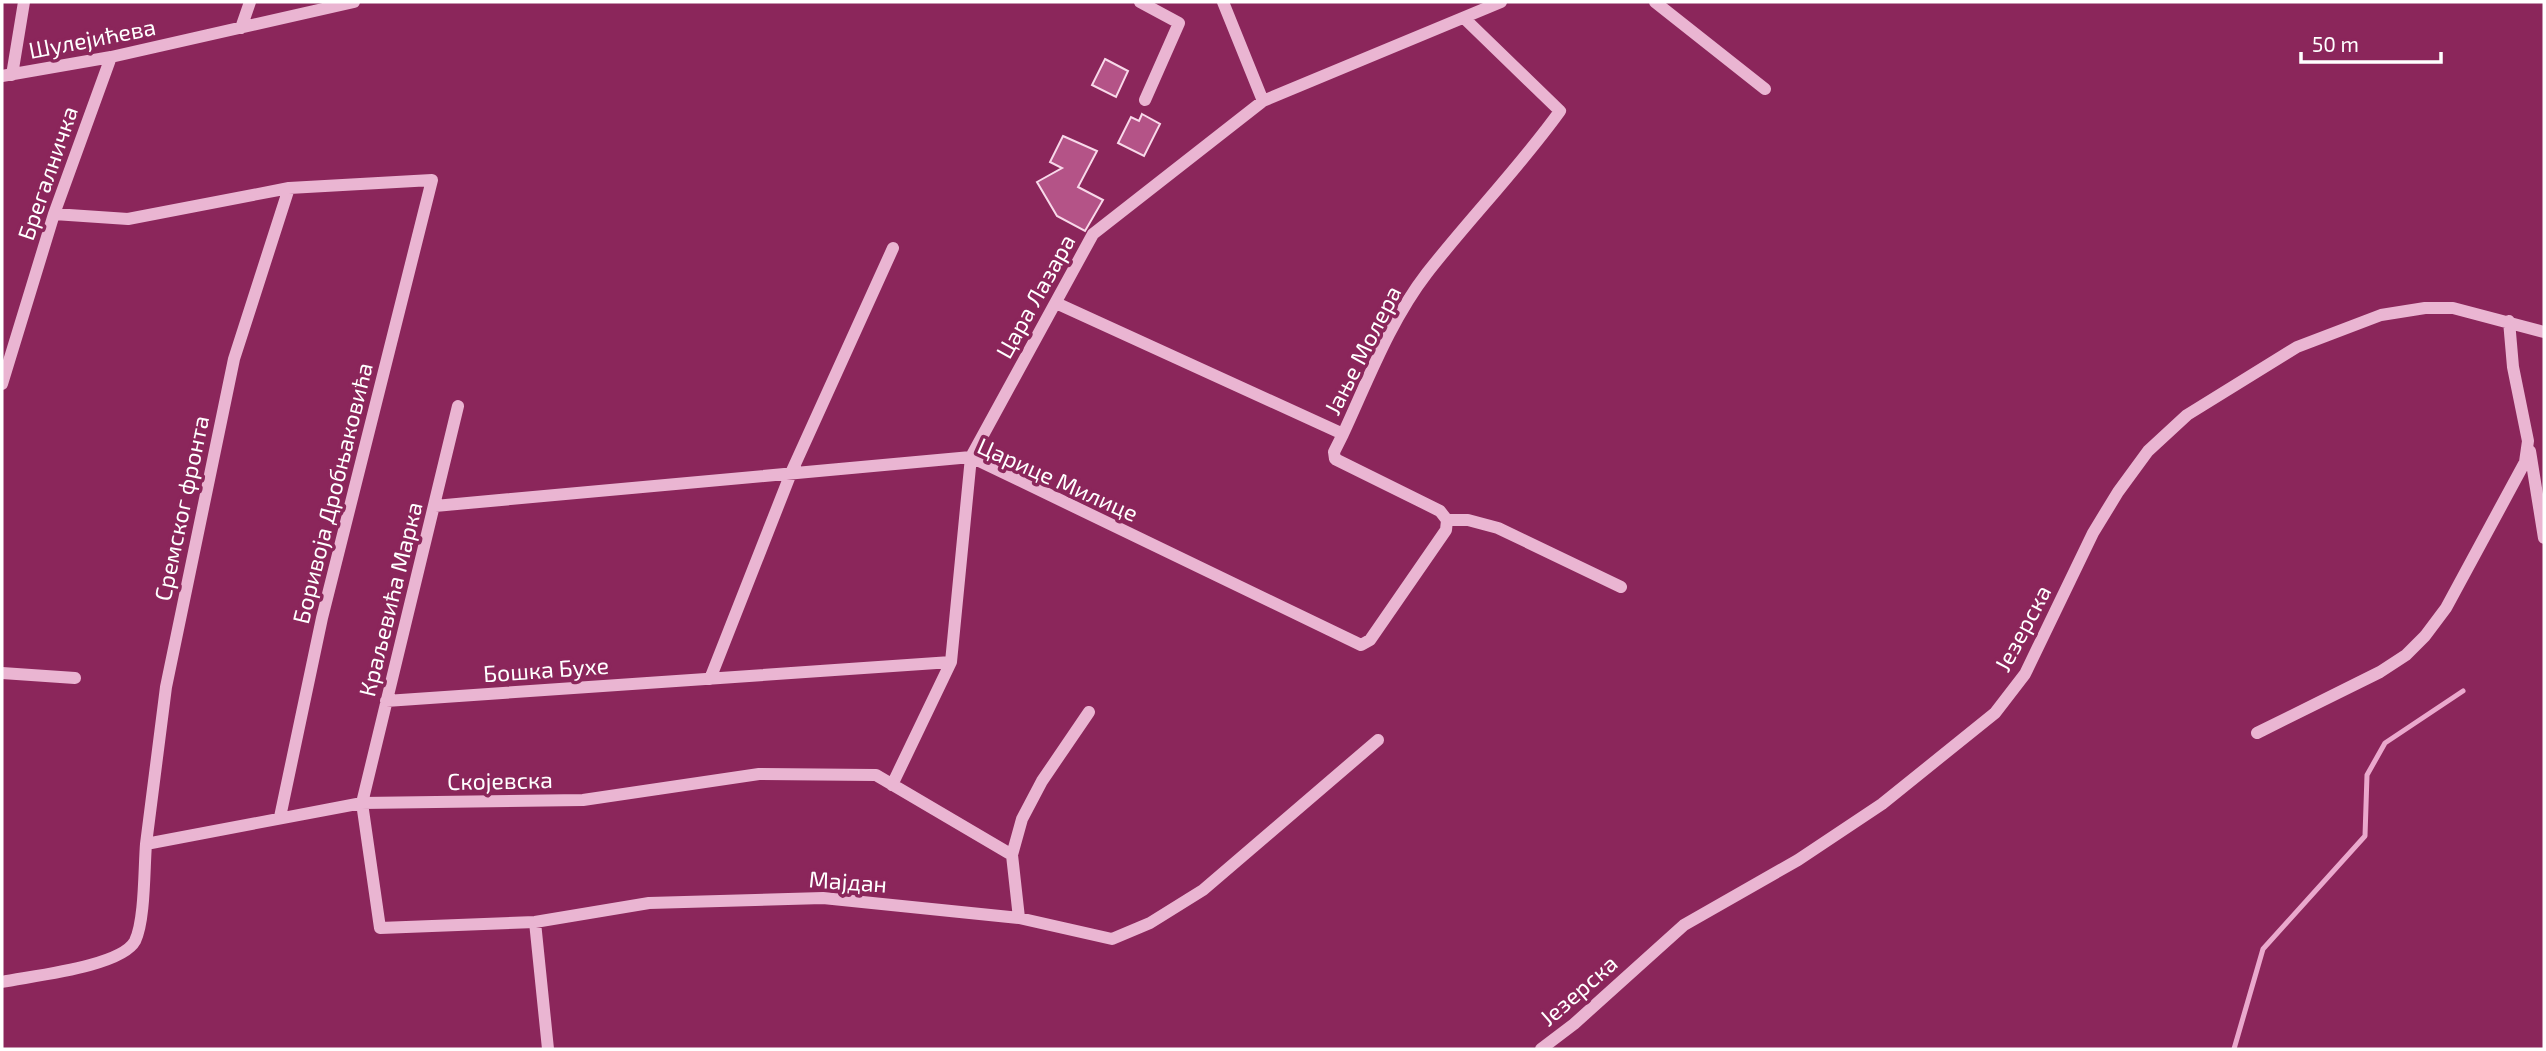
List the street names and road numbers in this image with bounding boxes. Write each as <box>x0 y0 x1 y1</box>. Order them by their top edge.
street label: Шулејићева <box>26 12 158 65</box>
street label: Брегалничка <box>11 102 83 244</box>
street label: Цара Лазара <box>989 229 1081 363</box>
street label: Јање Молера <box>1317 281 1407 419</box>
street label: Боривоја Дробњаковића <box>286 360 378 626</box>
street label: Сремског фронта <box>148 413 214 603</box>
street label: Царице Милице <box>973 431 1143 527</box>
street label: Краљевића Марка <box>352 499 428 699</box>
street label: Језерска <box>1988 580 2056 676</box>
street label: Бошка Бухе <box>482 651 610 688</box>
street label: Скојевска <box>447 765 553 795</box>
street label: Мајдан <box>808 864 888 898</box>
street label: Језерска <box>1533 949 1623 1031</box>

